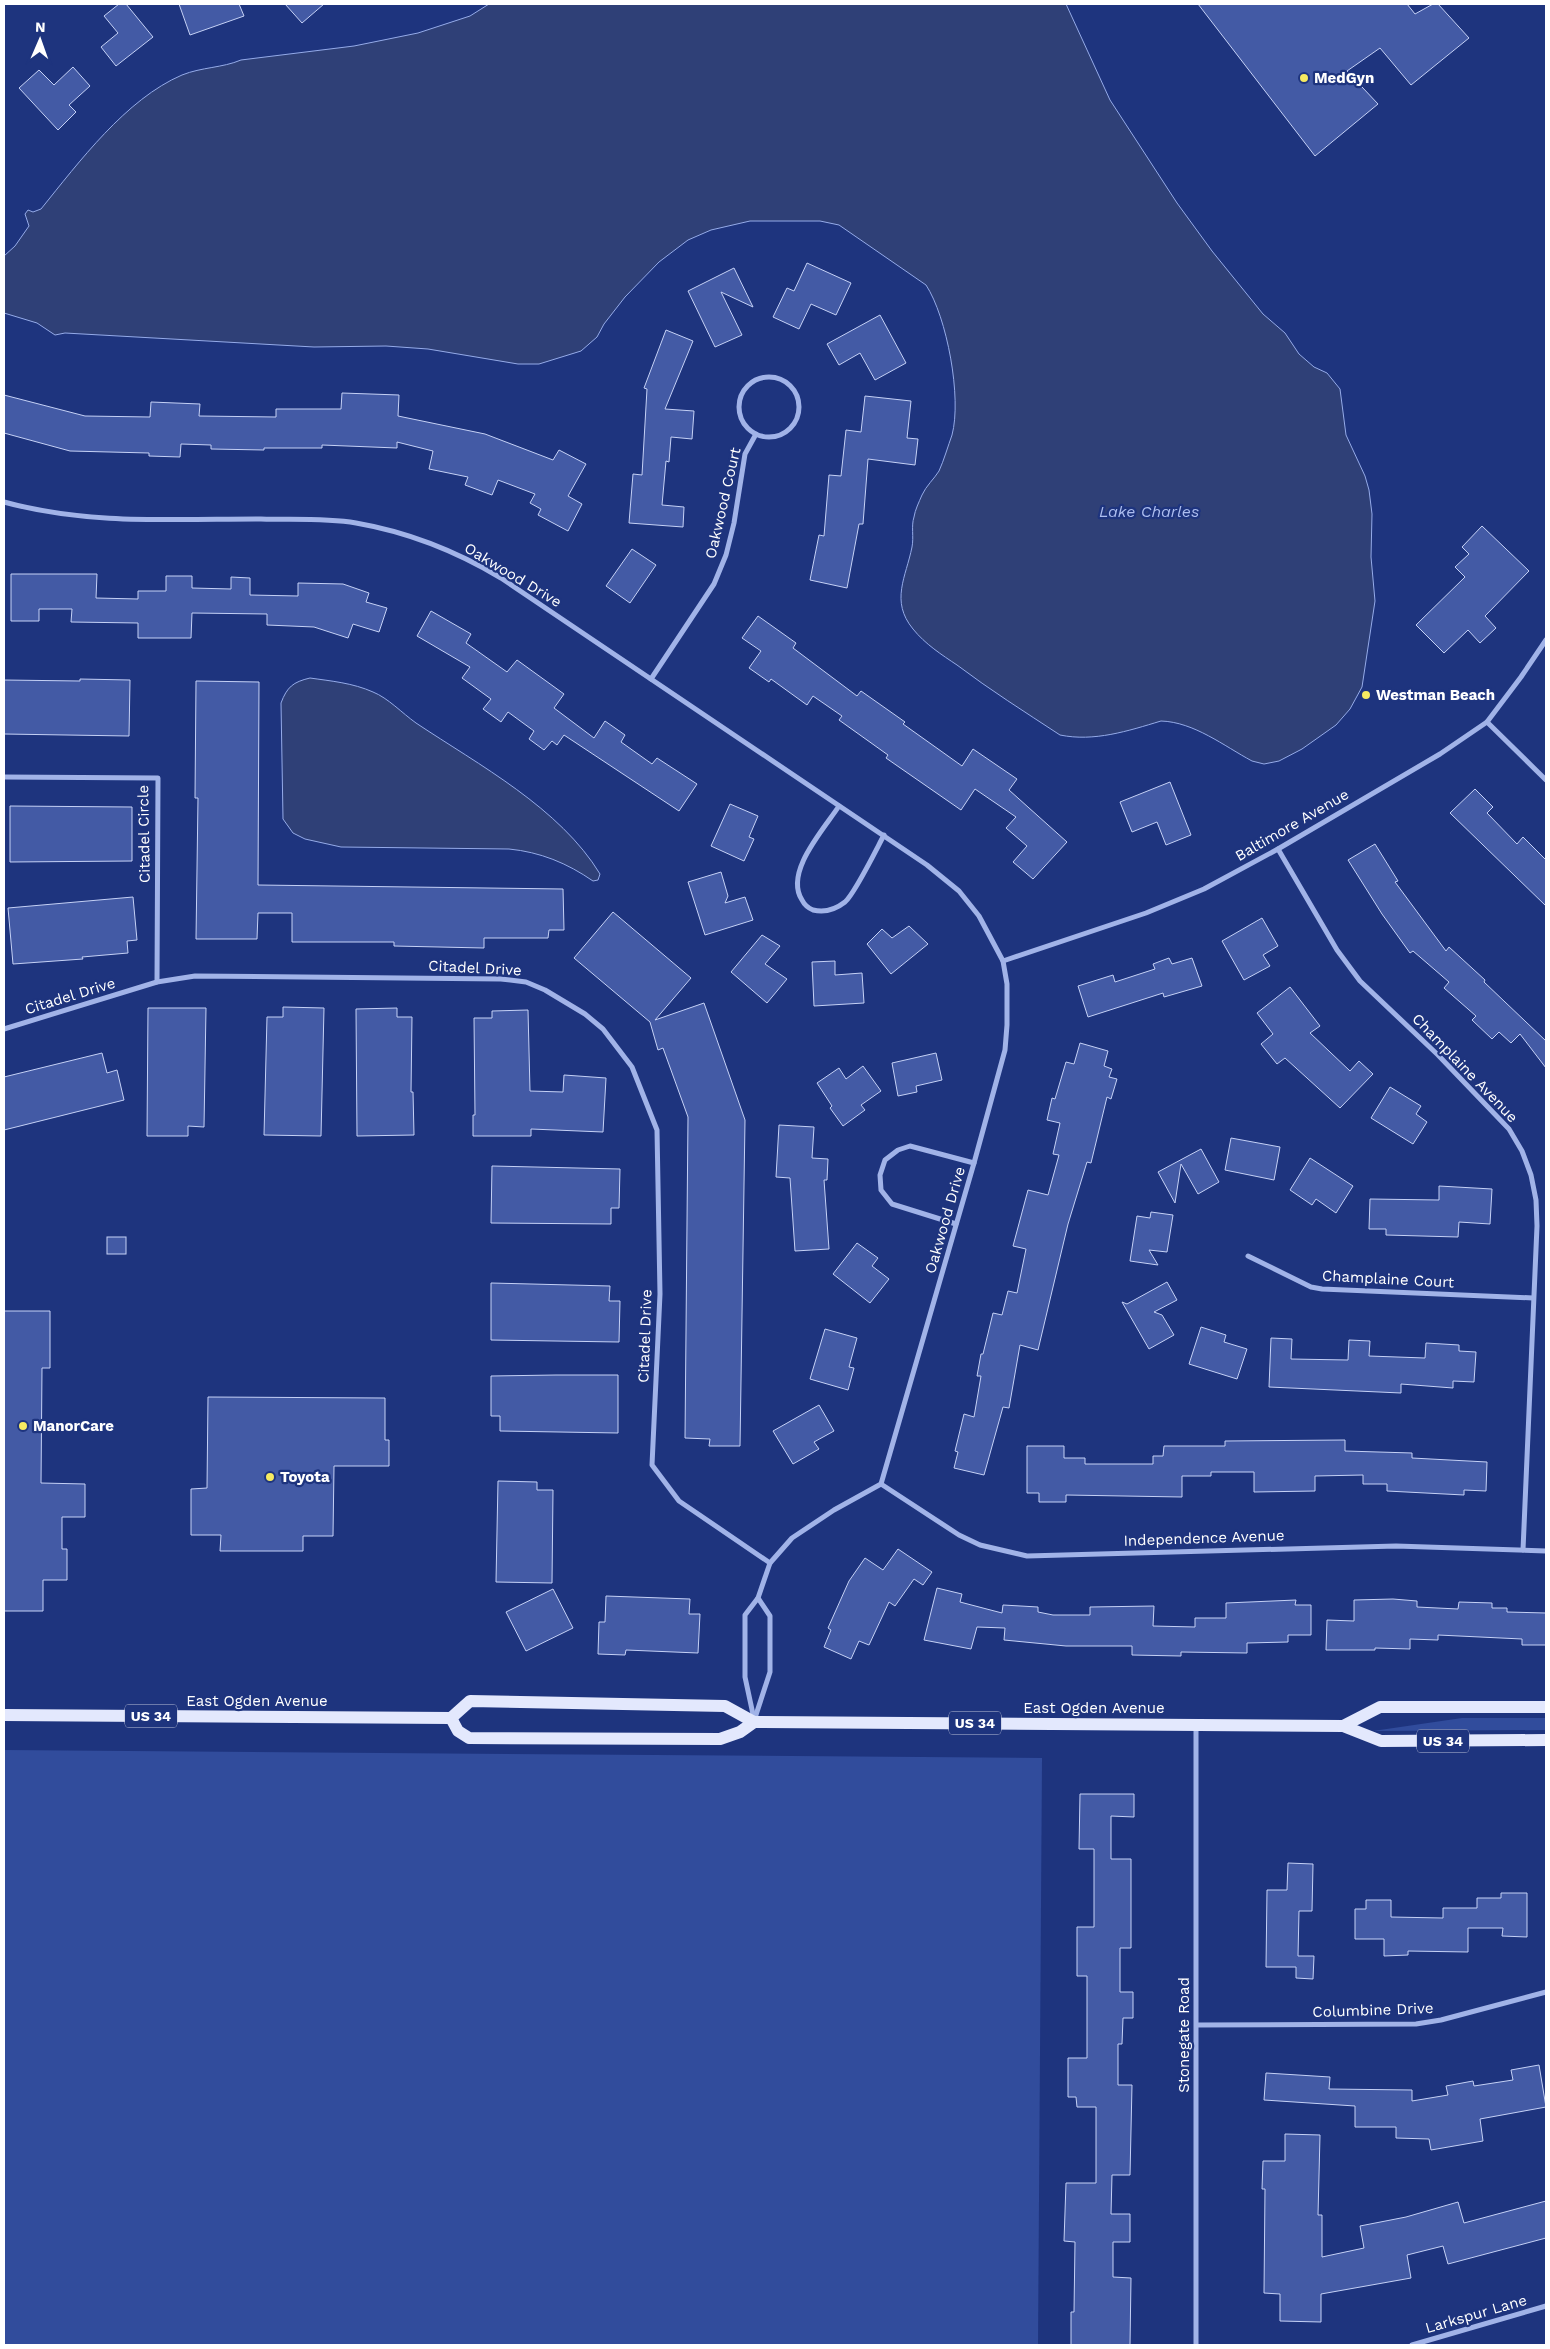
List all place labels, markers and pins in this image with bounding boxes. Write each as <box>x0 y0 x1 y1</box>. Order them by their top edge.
place label: MedGyn <box>1314 69 1374 87</box>
marker: MedGyn <box>1298 72 1310 84</box>
place label: Westman Beach <box>1376 686 1495 704</box>
marker: Westman Beach <box>1360 689 1372 701</box>
place label: ManorCare <box>33 1417 114 1435</box>
marker: ManorCare <box>17 1420 29 1432</box>
place label: Toyota <box>280 1468 330 1486</box>
marker: Toyota <box>264 1471 276 1483</box>

